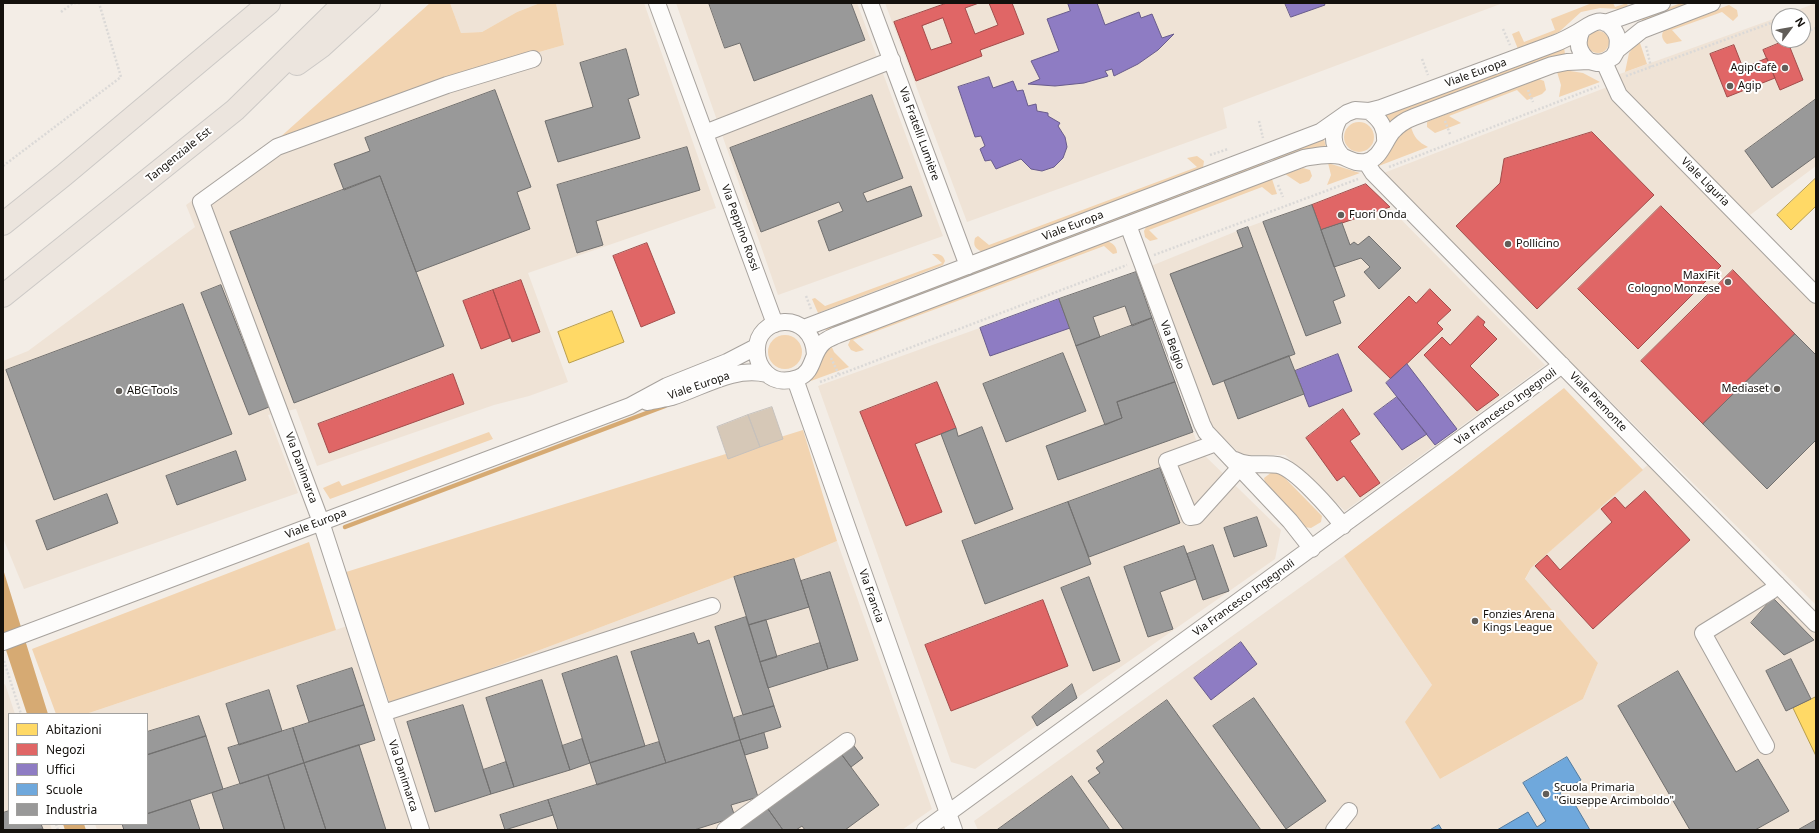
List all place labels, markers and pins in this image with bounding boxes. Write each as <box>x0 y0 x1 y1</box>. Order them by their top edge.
place label: AgipCafè <box>1730 61 1777 75</box>
marker: AgipCafè <box>1780 63 1790 73</box>
place label: Agip <box>1738 79 1761 93</box>
marker: Agip <box>1725 81 1735 91</box>
place label: Fuori Onda <box>1349 208 1407 222</box>
marker: Fuori Onda <box>1336 210 1346 220</box>
place label: Pollicino <box>1516 237 1559 251</box>
marker: Pollicino <box>1503 239 1513 249</box>
place label: MaxiFit Cologno Monzese <box>1628 269 1720 295</box>
marker: MaxiFit Cologno Monzese <box>1723 277 1733 287</box>
place label: Mediaset <box>1722 382 1769 396</box>
place label: ABC Tools <box>127 384 178 398</box>
marker: Mediaset <box>1772 384 1782 394</box>
marker: ABC Tools <box>114 386 124 396</box>
place label: Fonzies Arena Kings League <box>1483 608 1555 634</box>
marker: Fonzies Arena Kings League <box>1470 616 1480 626</box>
place label: Scuola Primaria "Giuseppe Arcimboldo" <box>1554 781 1674 807</box>
marker: Scuola Primaria "Giuseppe Arcimboldo" <box>1541 789 1551 799</box>

